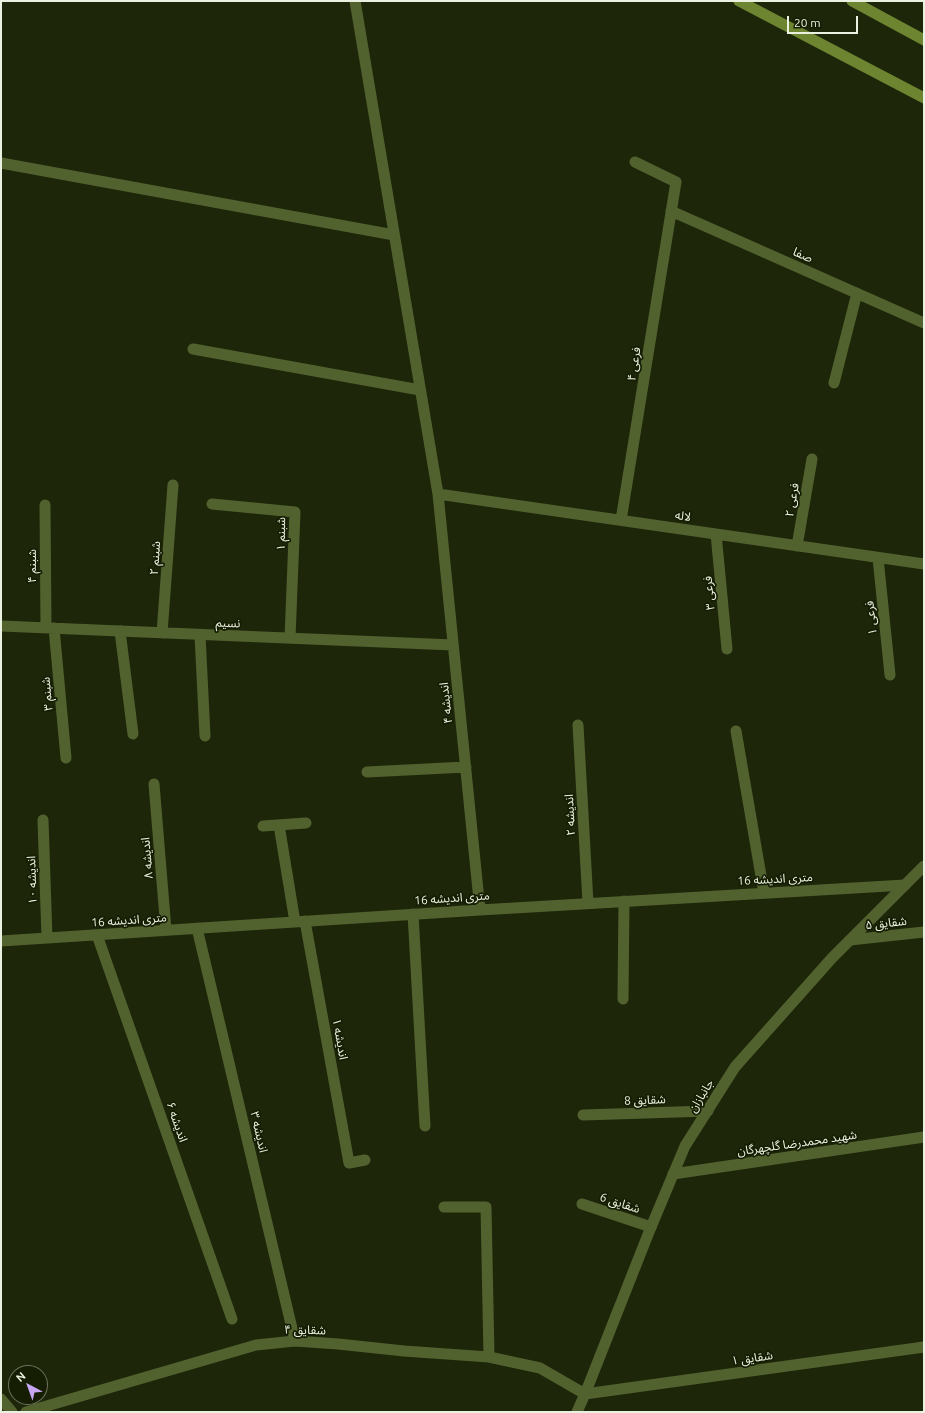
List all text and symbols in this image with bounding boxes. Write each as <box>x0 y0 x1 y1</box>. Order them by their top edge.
scale bar <box>789 8 860 34</box>
text: 20 m <box>794 16 821 29</box>
street label: صفا <box>791 244 815 266</box>
street label: فرعی ۴ <box>624 346 644 382</box>
street label: فرعی ۲ <box>782 482 802 518</box>
street label: لاله <box>674 508 692 524</box>
street label: شبنم ۱ <box>274 517 288 551</box>
street label: شبنم ۲ <box>147 541 163 575</box>
street label: شبنم ۴ <box>25 549 39 583</box>
street label: فرعی ۳ <box>700 575 718 611</box>
street label: فرعی ۱ <box>862 600 880 636</box>
street label: نسیم <box>215 615 241 631</box>
street label: شبنم ۳ <box>38 676 56 712</box>
street label: اندیشه ۴ <box>437 682 455 724</box>
street label: اندیشه ۲ <box>562 794 578 836</box>
street label: اندیشه ۸ <box>138 837 156 879</box>
street label: اندیشه ۱۰ <box>24 855 40 905</box>
street label: 16 متری اندیشه <box>737 870 813 888</box>
street label: 16 متری اندیشه <box>414 888 490 908</box>
street label: 16 متری اندیشه <box>91 910 167 930</box>
street label: شقایق ۵ <box>864 914 908 932</box>
street label: اندیشه ۱ <box>329 1017 351 1061</box>
street label: جانبازان <box>685 1077 717 1115</box>
street label: شقایق 8 <box>624 1092 666 1108</box>
street label: اندیشه ۶ <box>163 1100 191 1144</box>
street label: اندیشه ۳ <box>247 1110 271 1154</box>
street label: شهید محمدرضا گلچهرگان <box>736 1127 858 1159</box>
street label: شقایق 6 <box>598 1190 642 1216</box>
street label: شقایق ۴ <box>284 1322 326 1338</box>
street label: شقایق ۱ <box>730 1348 774 1368</box>
north arrow <box>8 1365 48 1405</box>
text: N <box>14 1369 28 1384</box>

